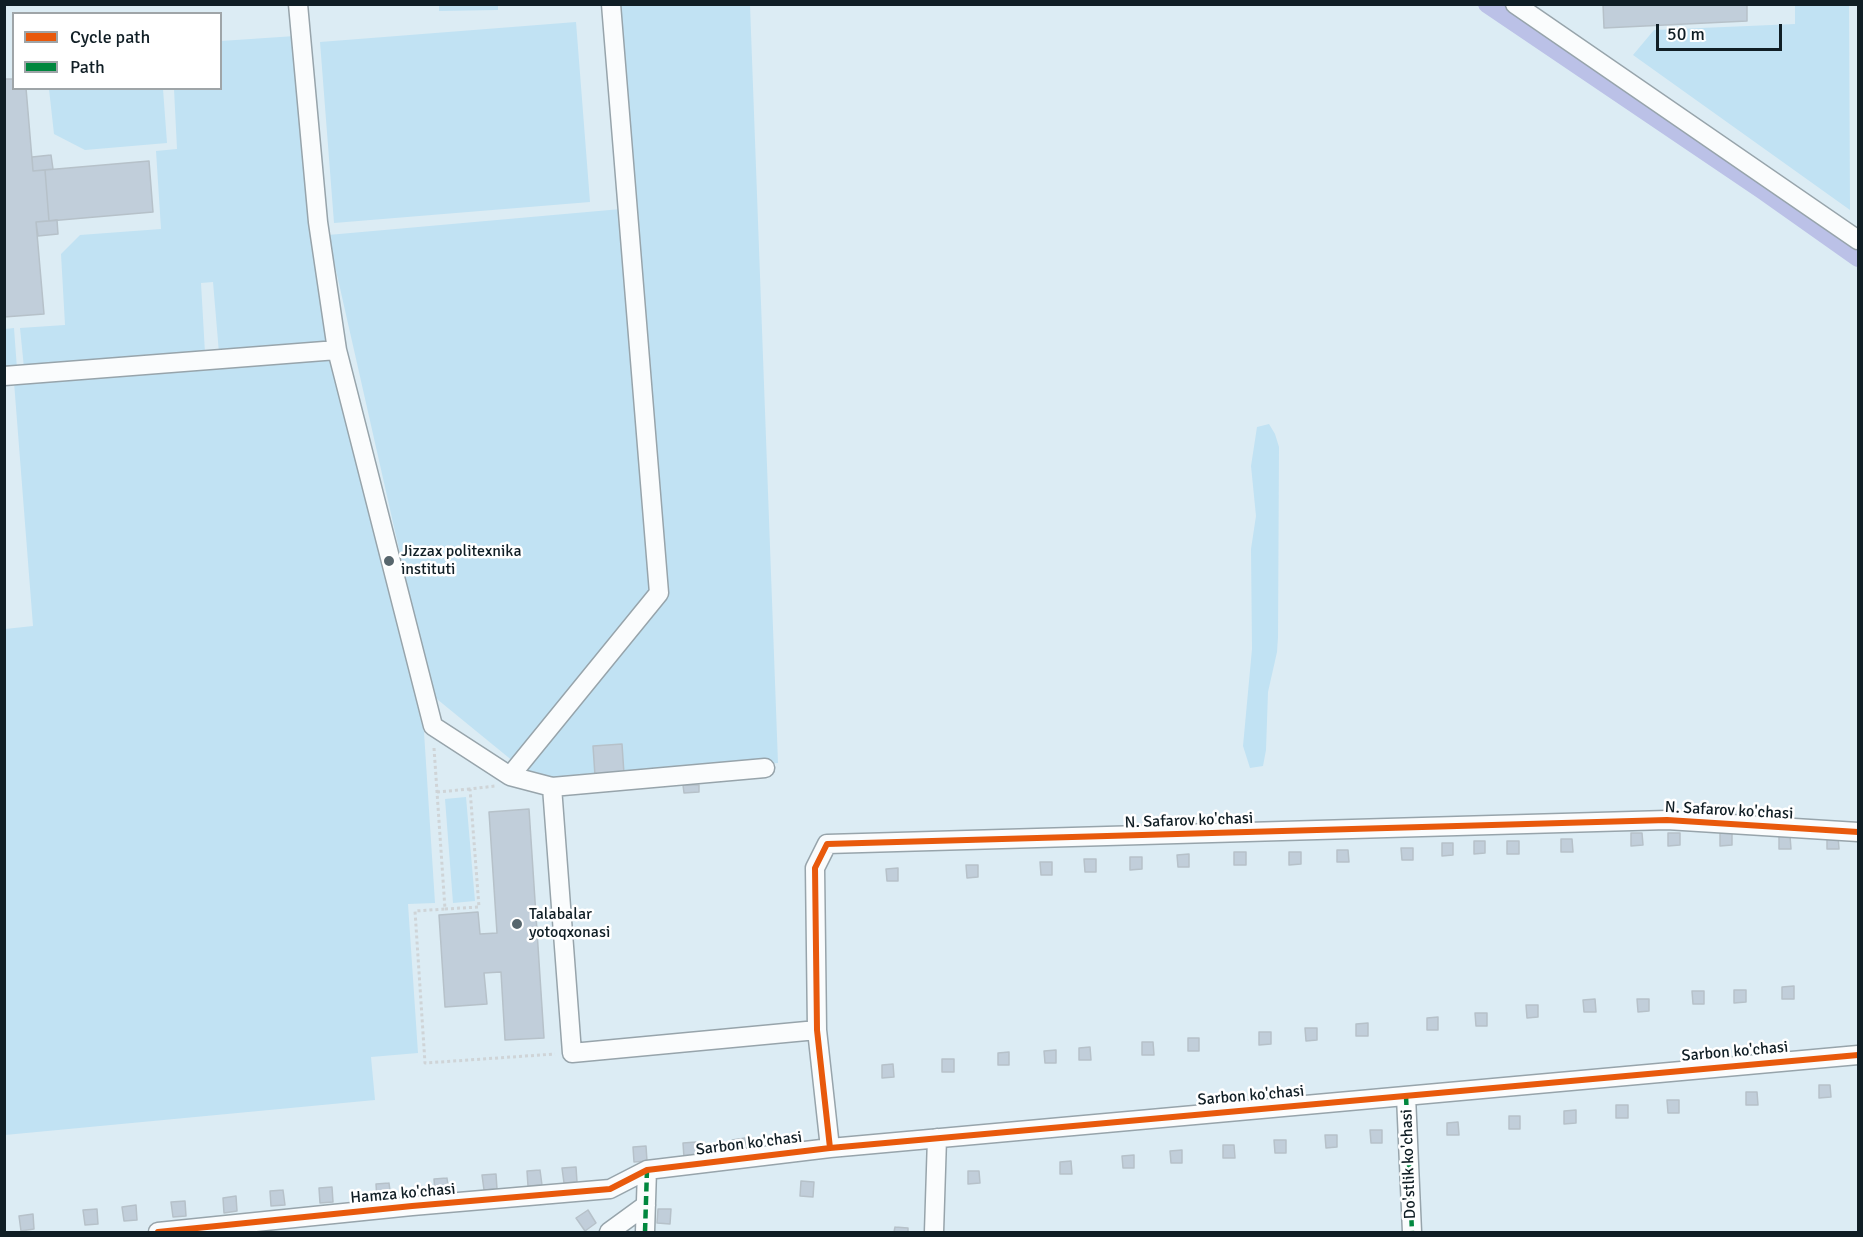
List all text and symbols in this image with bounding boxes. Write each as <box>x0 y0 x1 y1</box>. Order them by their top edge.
legend <box>12 12 222 90</box>
scale bar <box>1659 12 1785 50</box>
text: 50 m <box>1667 23 1705 45</box>
text: Cycle path <box>70 26 150 48</box>
text: Path <box>70 56 105 78</box>
place label: Jizzax politexnika instituti <box>401 542 522 580</box>
marker: Jizzax politexnika instituti <box>382 554 396 568</box>
street label: N. Safarov ko'chasi <box>1664 798 1794 824</box>
street label: N. Safarov ko'chasi <box>1124 809 1254 833</box>
place label: Talabalar yotoqxonasi <box>529 905 610 943</box>
marker: Talabalar yotoqxonasi <box>510 917 524 931</box>
street label: Sarbon ko'chasi <box>1681 1038 1789 1066</box>
street label: Sarbon ko'chasi <box>1197 1082 1305 1110</box>
street label: Do'stlik ko'chasi <box>1397 1109 1421 1219</box>
street label: Sarbon ko'chasi <box>695 1128 803 1160</box>
street label: Hamza ko'chasi <box>350 1180 456 1208</box>

